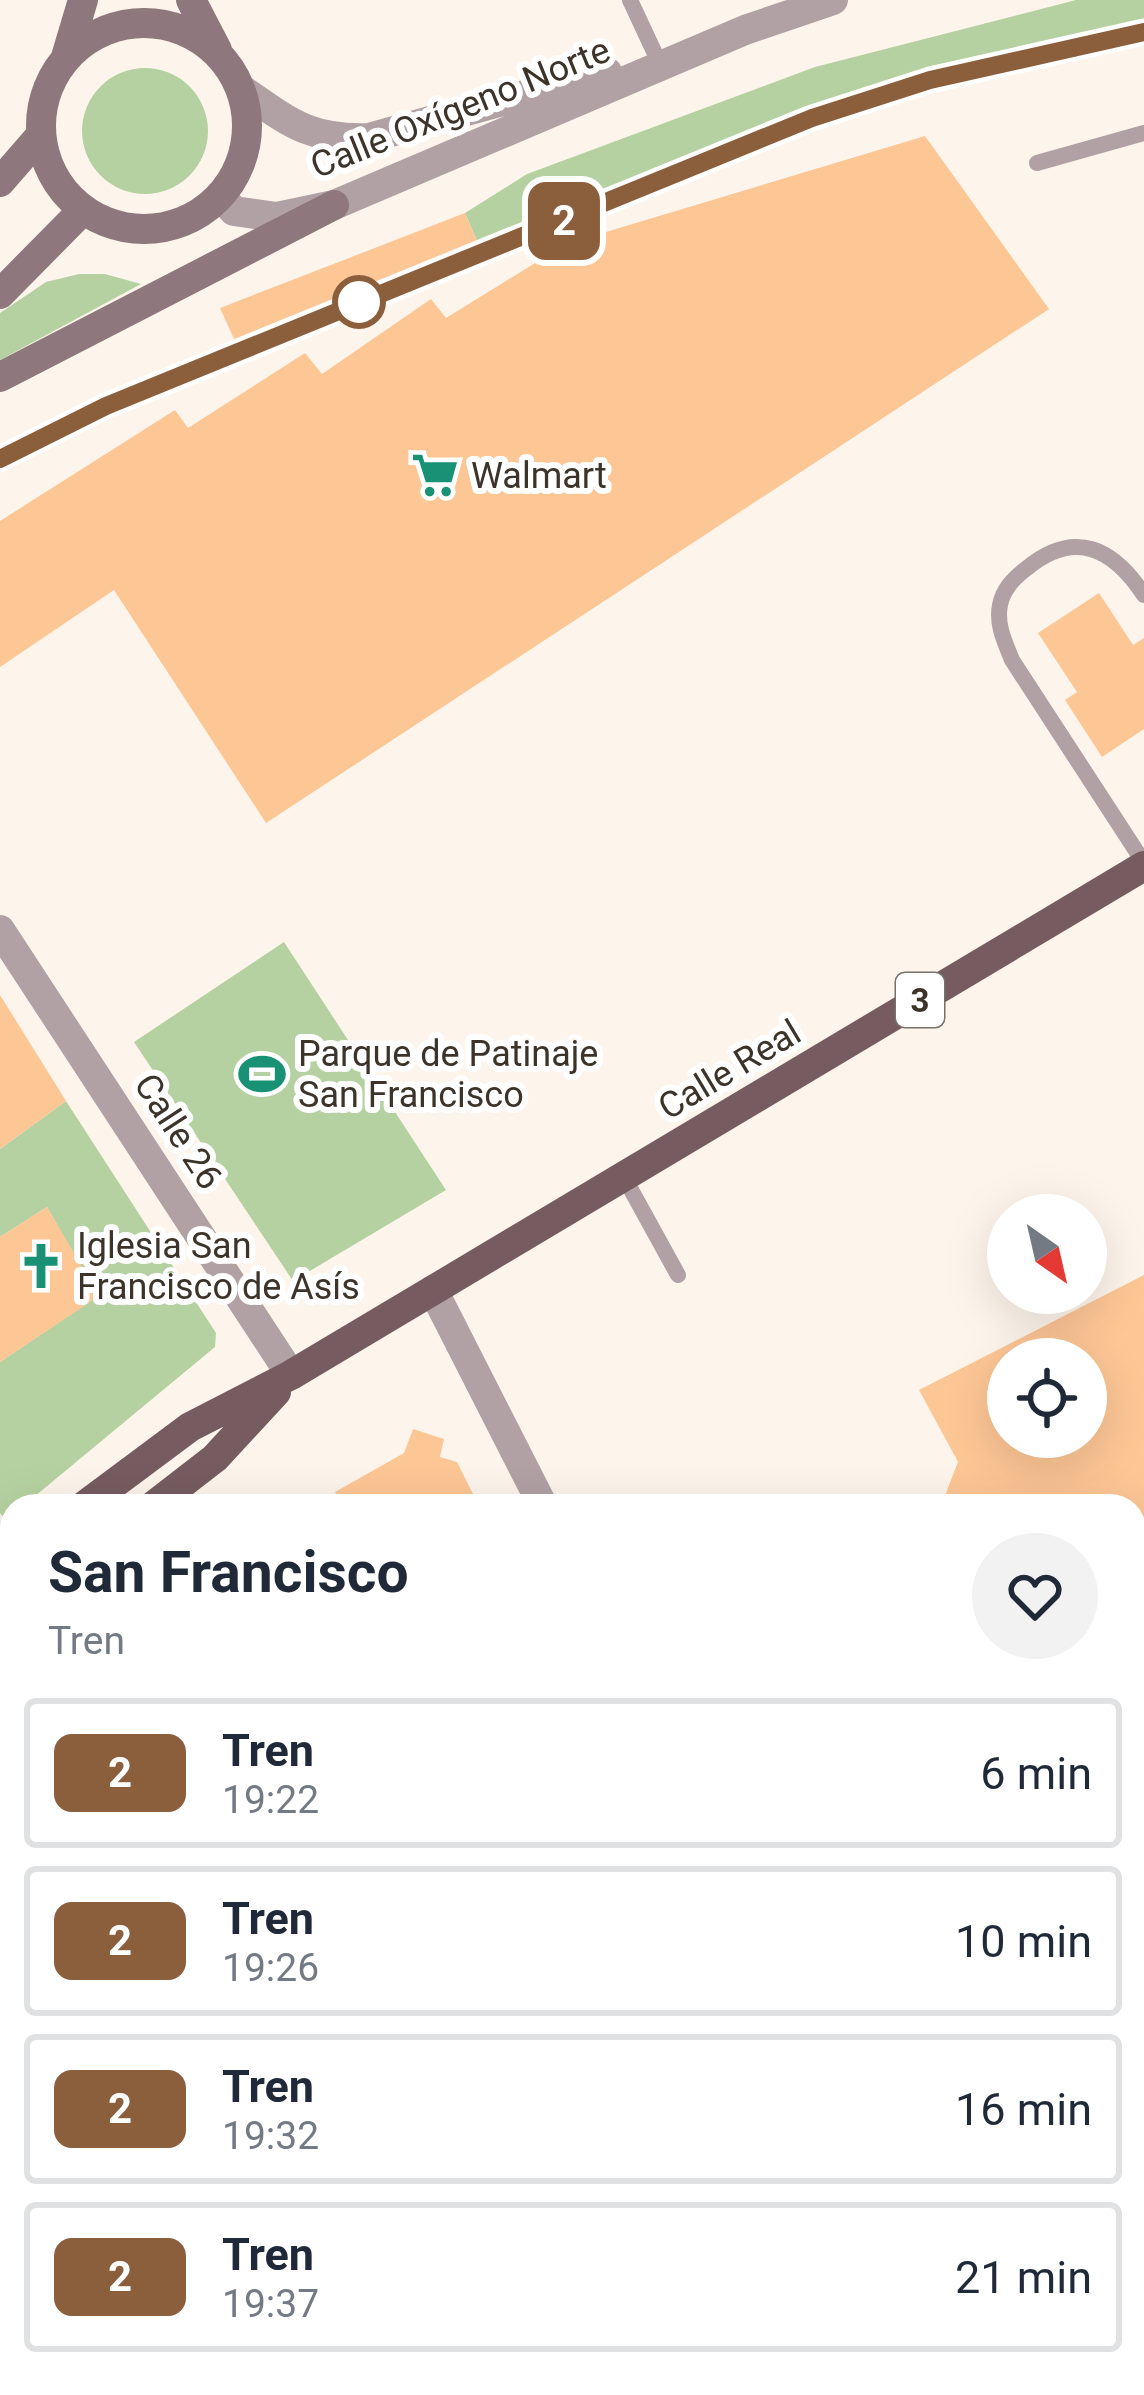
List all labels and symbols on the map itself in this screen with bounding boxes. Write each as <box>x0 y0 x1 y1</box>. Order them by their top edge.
street label: Calle Oxígeno Norte <box>305 29 616 187</box>
line badge: 2 <box>525 182 603 260</box>
unlabelled marker <box>334 277 384 327</box>
supermarket icon: Walmart <box>410 450 460 500</box>
place label: Walmart <box>471 455 607 497</box>
road number: 3 <box>896 973 944 1027</box>
street label: Calle Real <box>651 1011 808 1129</box>
place label: Parque de Patinaje San Francisco <box>298 1033 598 1116</box>
sports icon: Parque de Patinaje San Francisco <box>237 1049 287 1099</box>
street label: Calle 26 <box>125 1066 231 1197</box>
north arrow <box>987 1194 1107 1314</box>
place label: Iglesia San Francisco de Asís <box>77 1225 360 1308</box>
church icon: Iglesia San Francisco de Asís <box>16 1241 66 1291</box>

